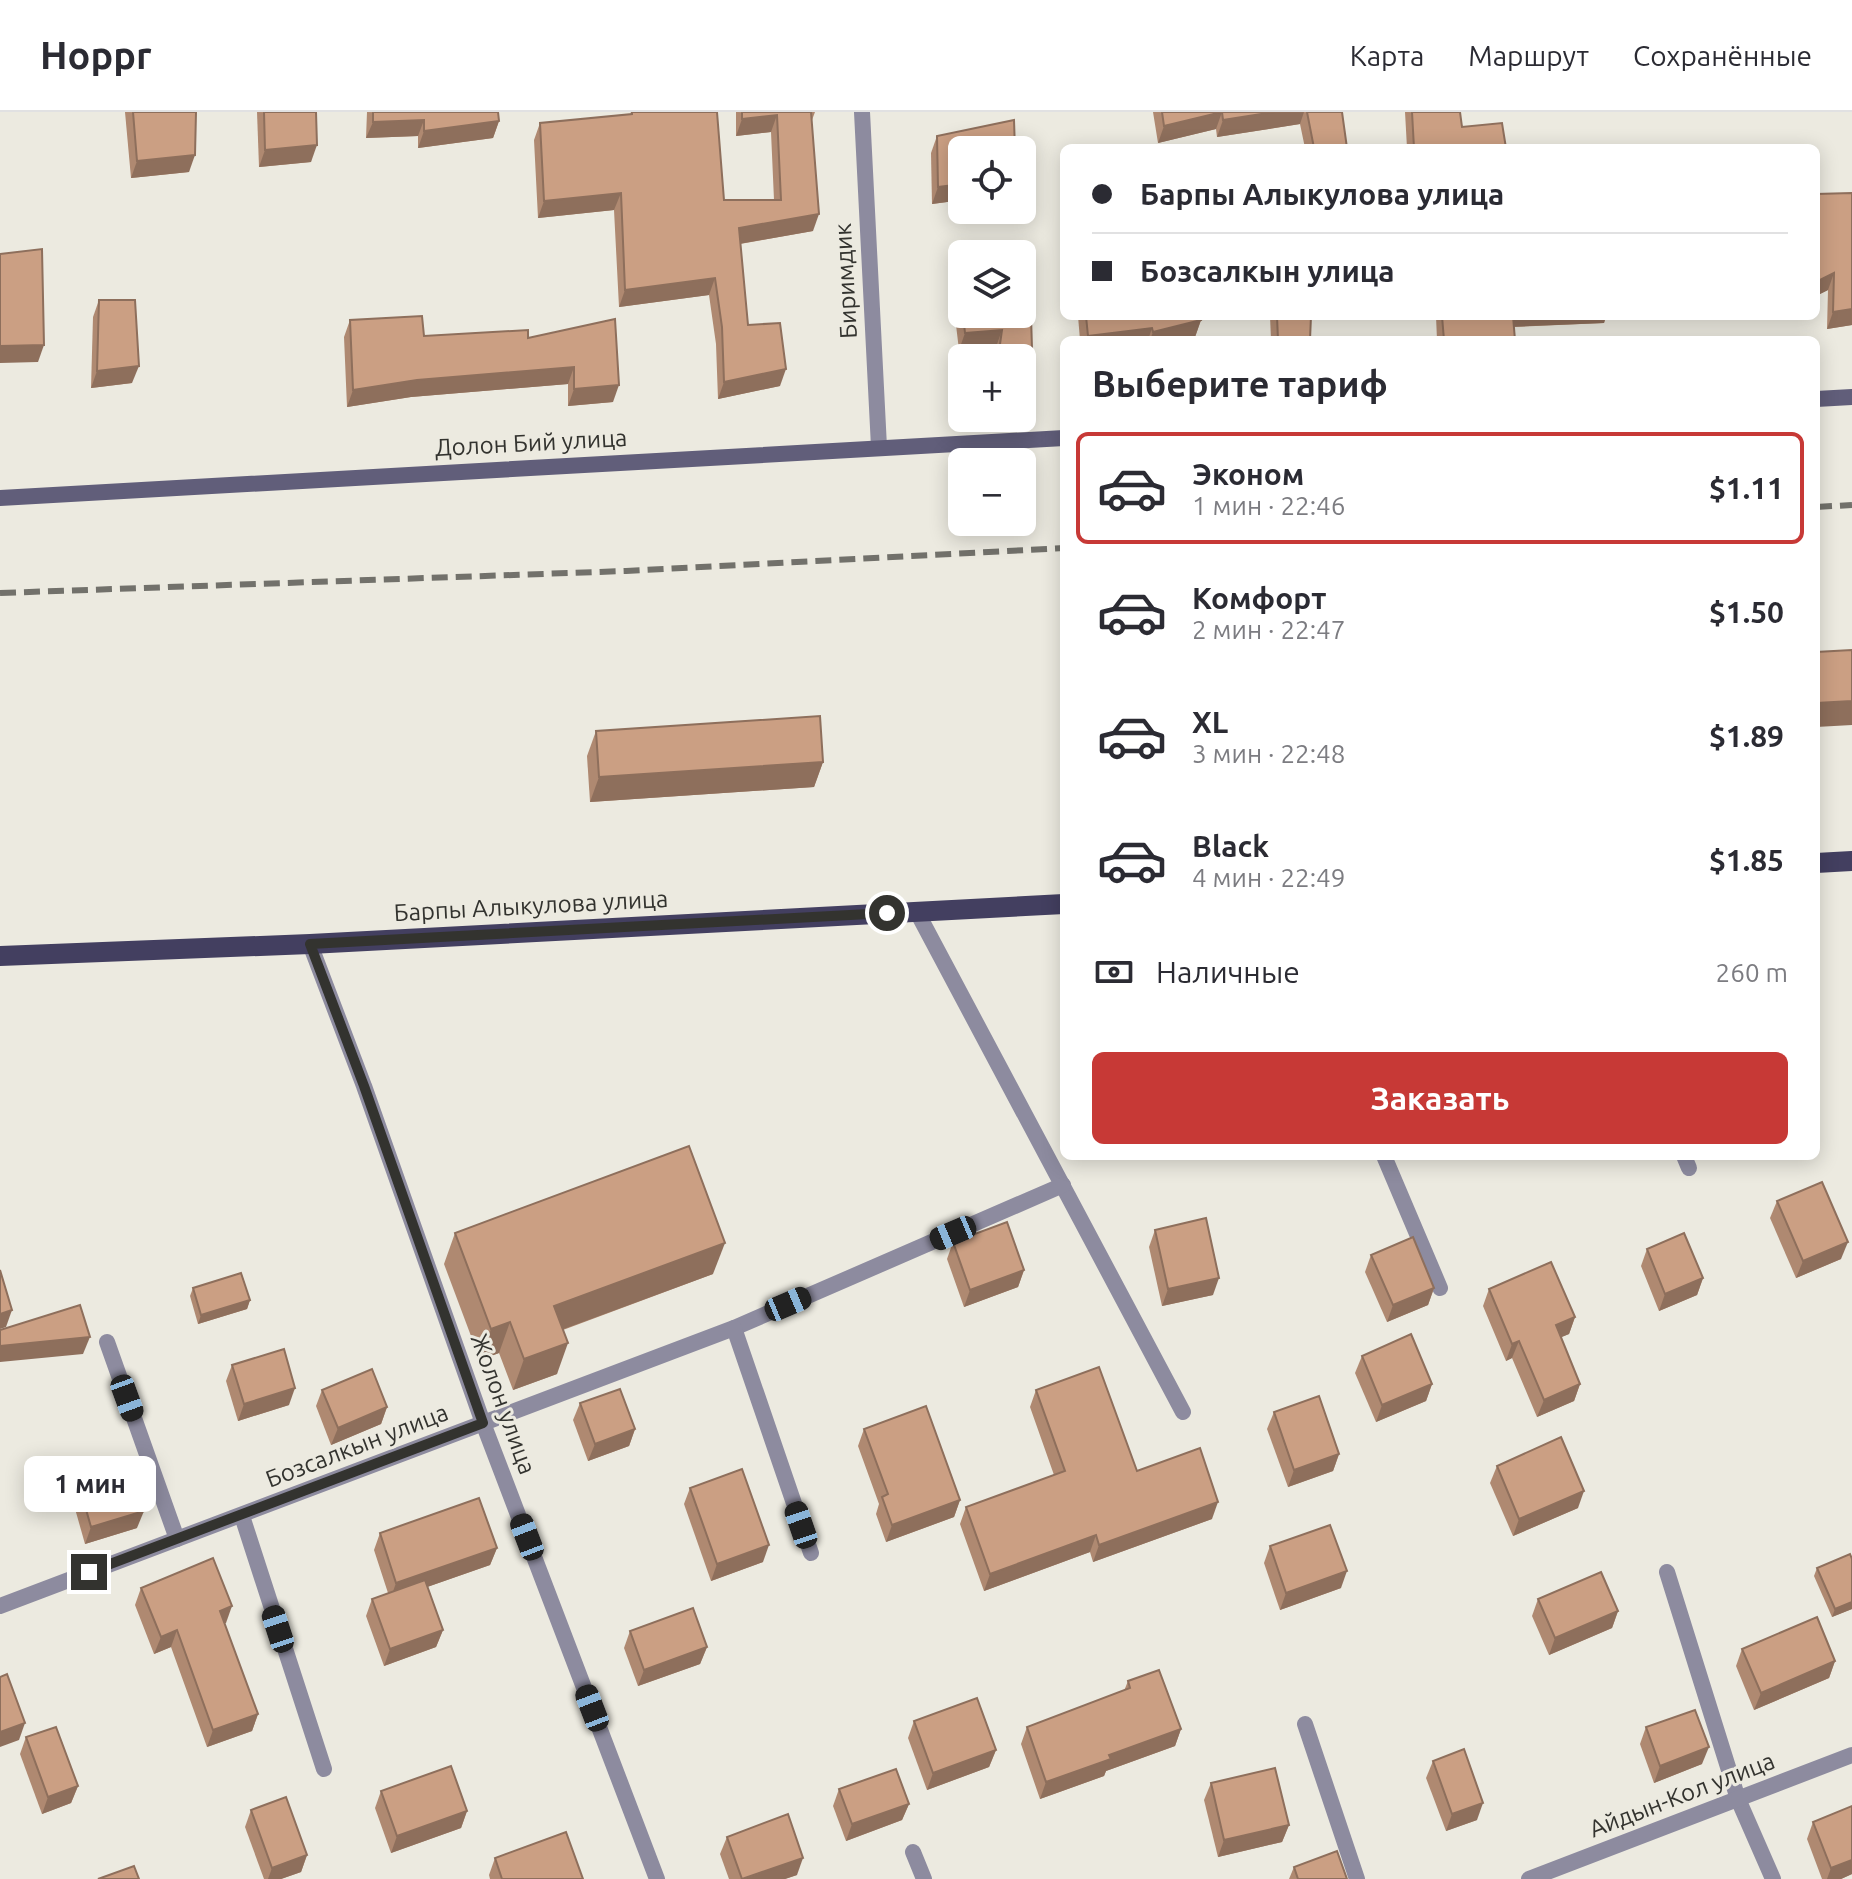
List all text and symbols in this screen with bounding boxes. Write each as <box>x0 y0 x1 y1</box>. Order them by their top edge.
text: Hoppr <box>40 34 152 76</box>
text: Карта <box>1350 40 1424 71</box>
text: Маршрут <box>1468 40 1589 71</box>
text: Сохранённые <box>1633 40 1812 71</box>
map controls <box>948 136 1036 536</box>
button: locate <box>948 136 1036 224</box>
text: Барпы Алыкулова улица <box>1140 177 1504 211</box>
street label: Биримдик <box>829 223 862 339</box>
button: layers <box>948 240 1036 328</box>
text: Бозсалкын улица <box>1140 254 1395 288</box>
button: + <box>948 344 1036 432</box>
text: Выберите тариф <box>1092 363 1388 404</box>
street label: Долон Бий улица <box>434 424 628 461</box>
button: − <box>948 448 1036 536</box>
icon: car <box>1096 452 1168 524</box>
text: Эконом <box>1192 457 1304 491</box>
text: $1.11 <box>1709 471 1784 505</box>
text: 1 мин · 22:46 <box>1192 491 1345 520</box>
icon: car <box>1096 576 1168 648</box>
text: Комфорт <box>1192 581 1326 615</box>
text: $1.50 <box>1709 595 1784 629</box>
text: 2 мин · 22:47 <box>1192 615 1345 644</box>
icon: car <box>1096 700 1168 772</box>
text: XL <box>1192 705 1228 739</box>
text: $1.89 <box>1709 719 1784 753</box>
text: 3 мин · 22:48 <box>1192 739 1345 768</box>
icon: car <box>1096 824 1168 896</box>
text: Black <box>1192 829 1269 863</box>
text: $1.85 <box>1709 843 1784 877</box>
text: 4 мин · 22:49 <box>1192 863 1345 892</box>
street label: Барпы Алыкулова улица <box>393 885 669 926</box>
route start <box>869 895 905 931</box>
icon: cash <box>1092 950 1136 994</box>
text: Наличные <box>1156 955 1300 989</box>
text: 260 m <box>1716 958 1788 987</box>
button: Заказать <box>1092 1052 1788 1144</box>
car <box>926 1213 980 1253</box>
car <box>761 1284 815 1324</box>
street label: Жолон улица <box>466 1330 541 1478</box>
car <box>108 1371 146 1425</box>
street label: Бозсалкын улица <box>262 1398 452 1493</box>
callout: 1 мин <box>23 1456 155 1512</box>
text: 1 мин <box>54 1469 126 1498</box>
car <box>782 1498 820 1552</box>
car <box>507 1510 547 1564</box>
route end <box>71 1554 107 1590</box>
car <box>259 1602 297 1656</box>
car <box>572 1681 612 1735</box>
street label: Айдын-Кол улица <box>1585 1747 1778 1842</box>

